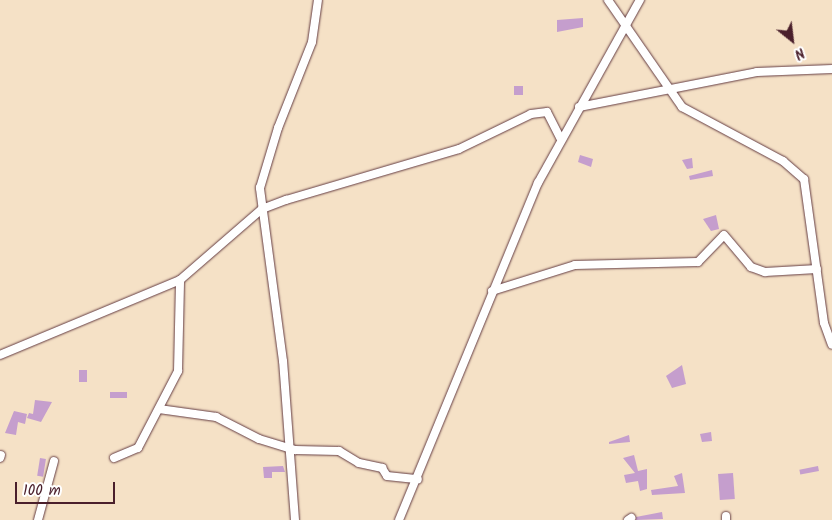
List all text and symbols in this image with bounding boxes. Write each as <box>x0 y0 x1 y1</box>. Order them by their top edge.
north arrow <box>767 15 817 65</box>
text: N <box>790 41 808 65</box>
scale bar <box>18 472 118 504</box>
text: 100 m <box>23 479 61 503</box>

